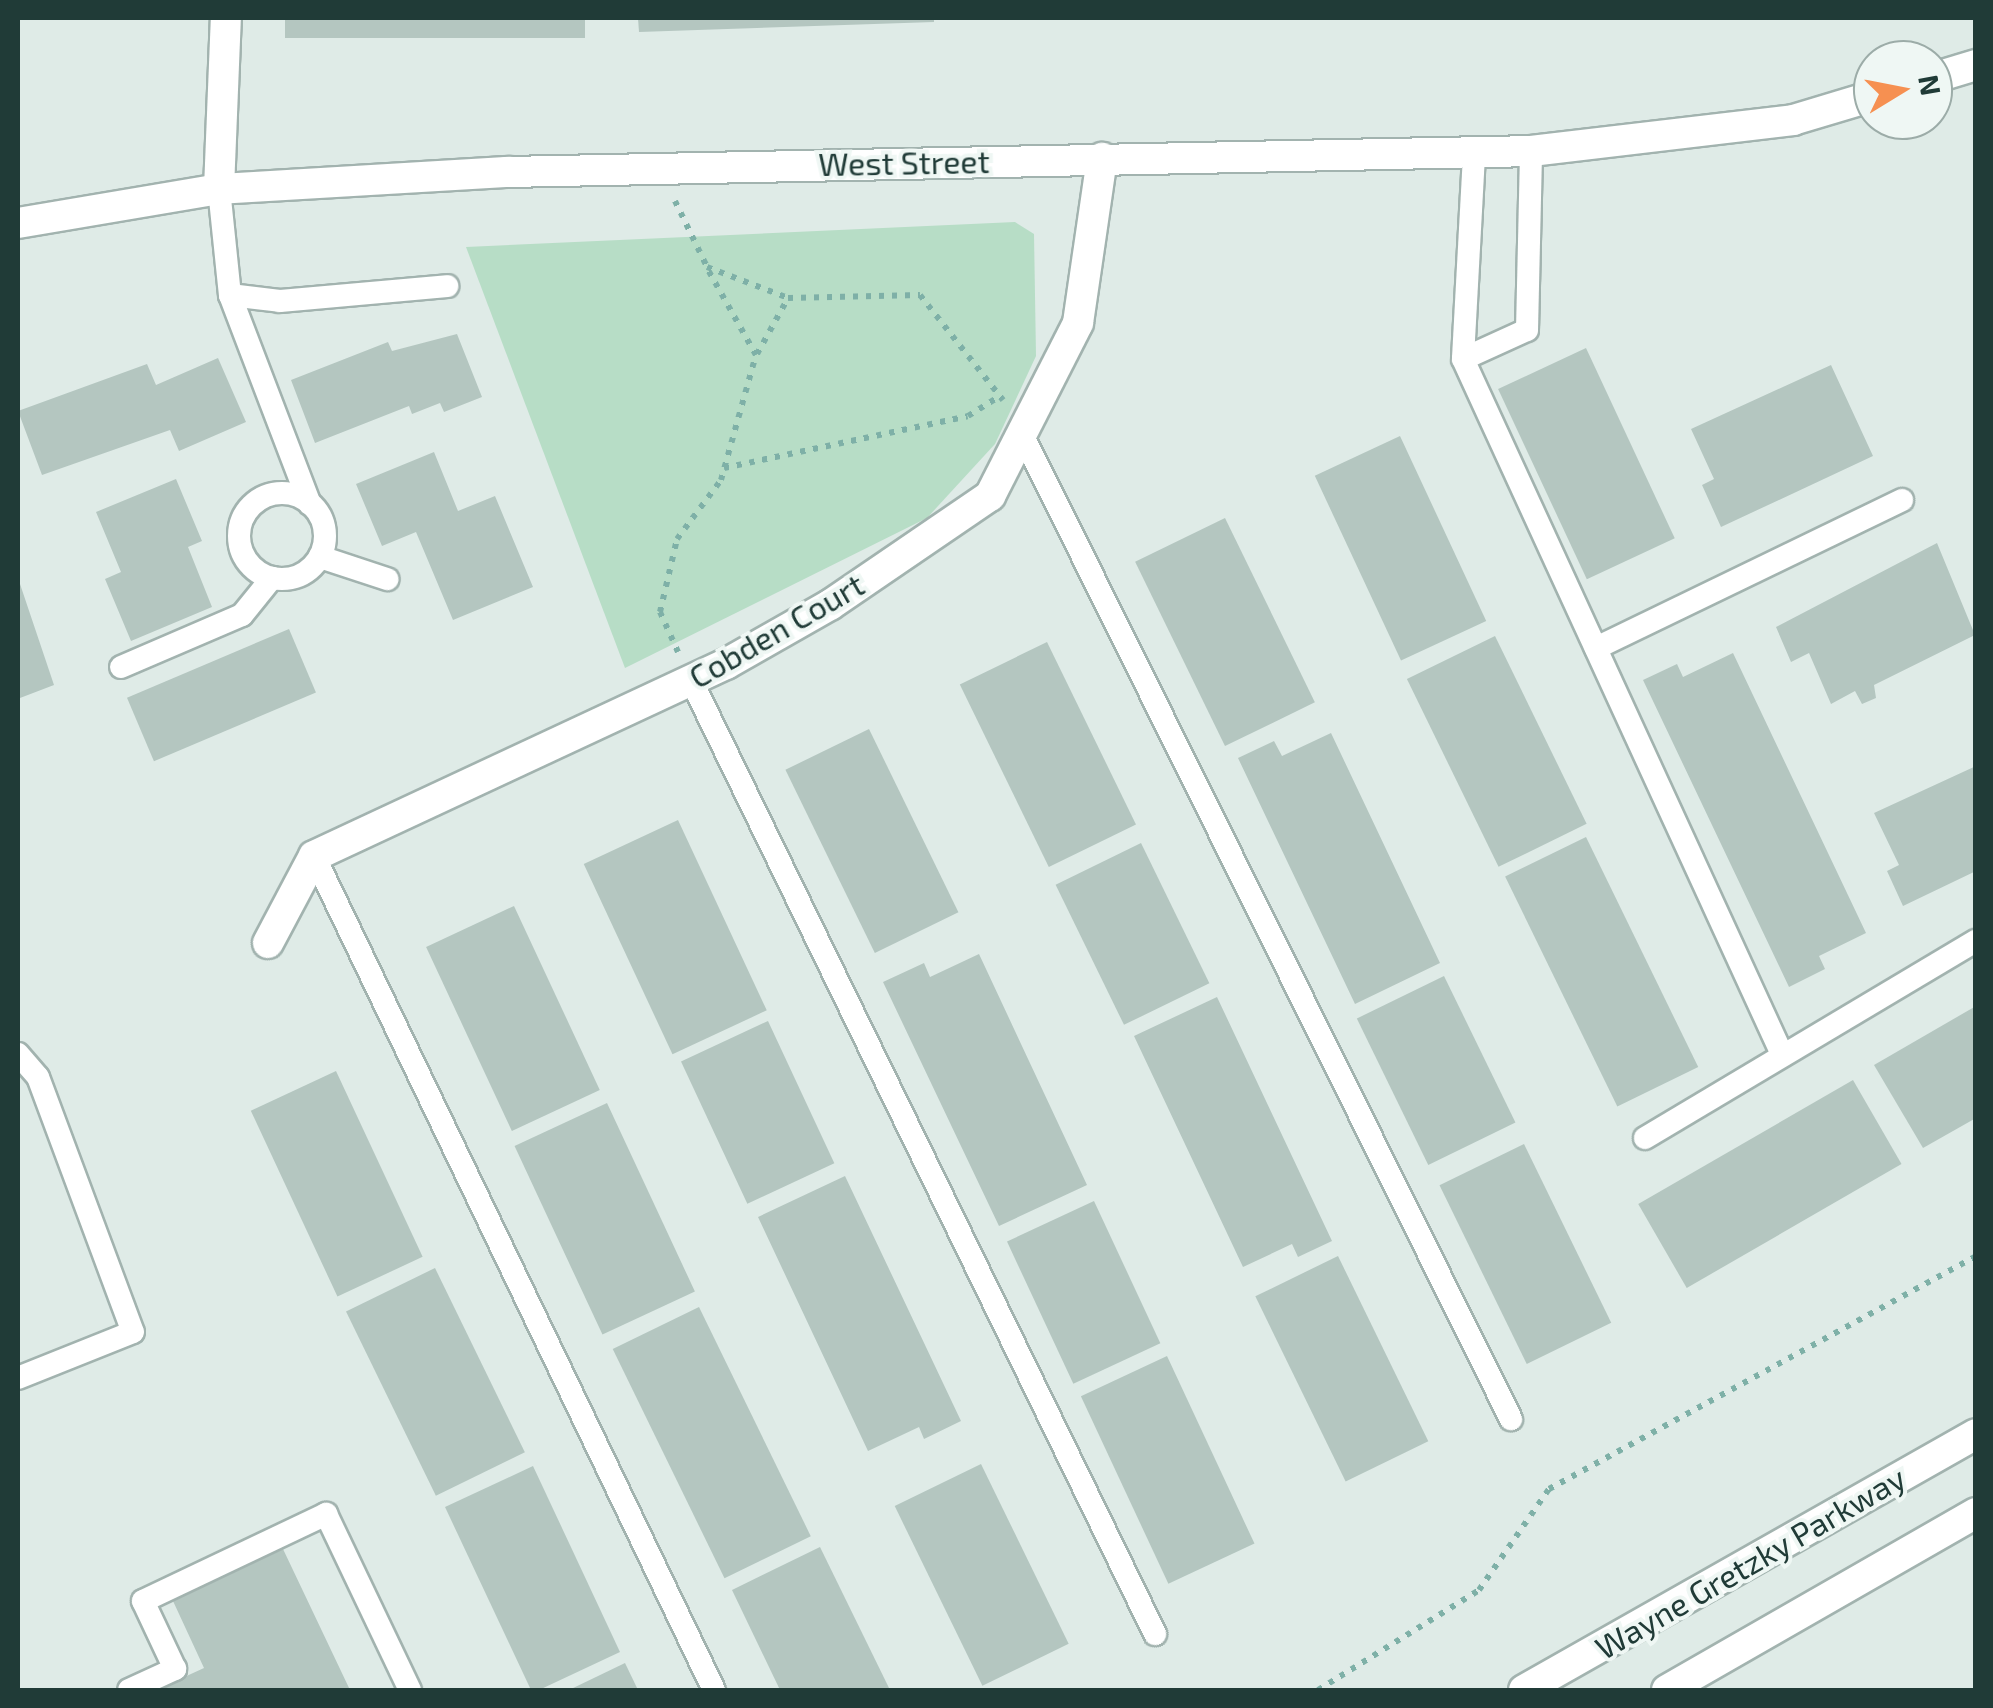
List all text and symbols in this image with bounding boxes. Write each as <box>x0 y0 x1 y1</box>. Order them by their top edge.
north arrow <box>1853 40 1953 140</box>
text: N <box>1912 72 1949 98</box>
street label: West Street <box>818 141 990 183</box>
street label: Cobden Court <box>682 564 870 696</box>
street label: Wayne Gretzky Parkway <box>1588 1457 1912 1667</box>

